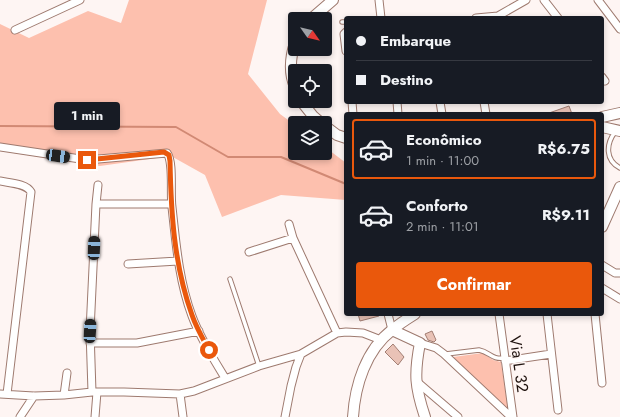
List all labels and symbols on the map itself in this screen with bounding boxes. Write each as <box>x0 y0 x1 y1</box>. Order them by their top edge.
north arrow <box>288 12 332 56</box>
callout: 1 min <box>54 102 120 130</box>
car <box>45 148 71 164</box>
route end <box>78 151 96 169</box>
car <box>88 236 100 260</box>
car <box>83 319 97 343</box>
street label: Via L 32 <box>504 334 534 394</box>
route start <box>200 341 218 359</box>

